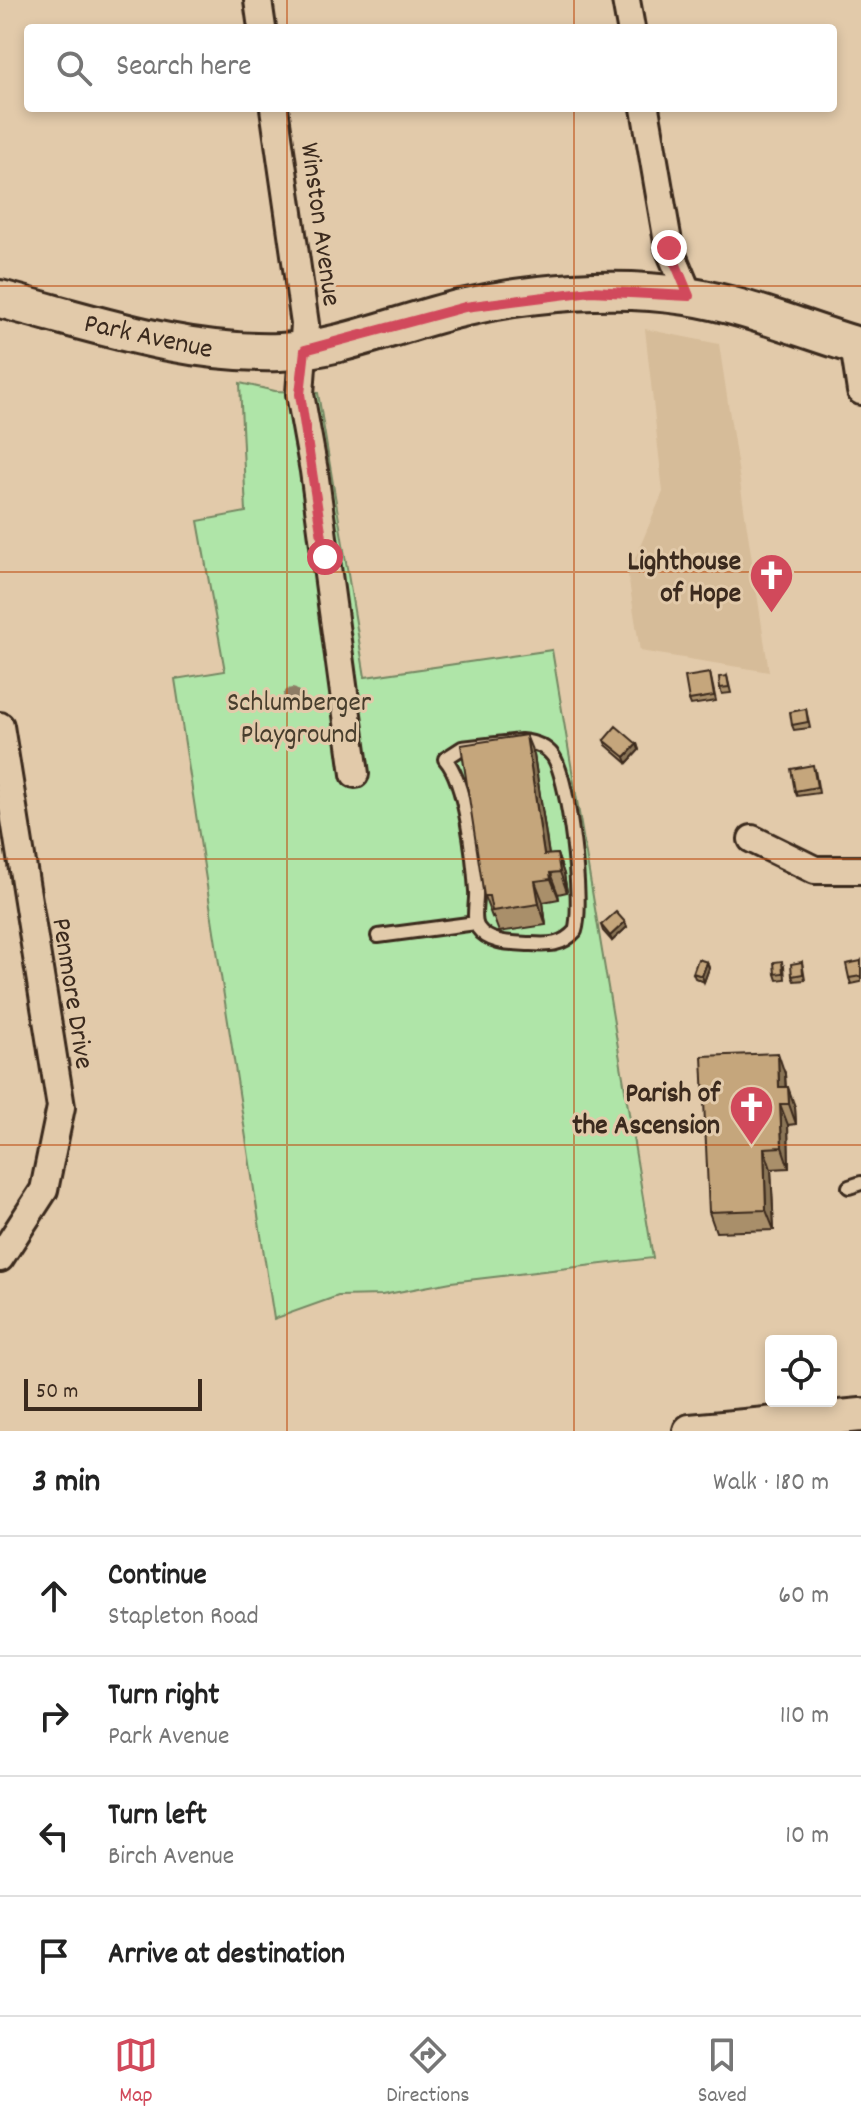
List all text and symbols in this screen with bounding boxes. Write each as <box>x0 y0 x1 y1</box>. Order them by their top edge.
search box <box>24 24 837 112</box>
icon: search <box>52 46 96 90</box>
text: Search here <box>116 47 252 90</box>
street label: Winston Avenue <box>287 140 349 309</box>
route end <box>651 230 687 266</box>
street label: Park Avenue <box>80 306 216 372</box>
route start <box>307 539 343 575</box>
place label: Lighthouse of Hope <box>628 544 741 616</box>
church icon: Lighthouse of Hope <box>748 551 796 614</box>
park label: Schlumberger Playground <box>227 685 372 757</box>
street label: Penmore Drive <box>38 915 102 1072</box>
place label: Parish of the Ascension <box>572 1076 721 1148</box>
church icon: Parish of the Ascension <box>727 1083 775 1146</box>
map controls <box>765 1335 837 1407</box>
button: locate <box>765 1335 837 1407</box>
scale bar <box>24 1375 202 1411</box>
text: 50 m <box>36 1377 78 1408</box>
text: 3 min <box>32 1459 100 1508</box>
text: Walk · 180 m <box>713 1465 829 1502</box>
text: Continue <box>108 1556 207 1599</box>
icon: ahead <box>32 1574 76 1618</box>
text: 60 m <box>778 1578 829 1615</box>
text: Stapleton Road <box>108 1599 259 1636</box>
text: Turn right <box>108 1676 219 1719</box>
icon: right <box>32 1694 76 1738</box>
text: 110 m <box>780 1698 829 1735</box>
text: Park Avenue <box>108 1719 229 1756</box>
text: Turn left <box>108 1796 207 1839</box>
icon: left <box>32 1814 76 1858</box>
text: 10 m <box>785 1818 829 1855</box>
text: Birch Avenue <box>108 1839 234 1876</box>
icon: arrive <box>32 1934 76 1978</box>
text: Arrive at destination <box>108 1935 345 1978</box>
tab: Map <box>114 2033 158 2112</box>
tab: Directions <box>386 2033 470 2112</box>
tab: Saved <box>698 2033 747 2112</box>

